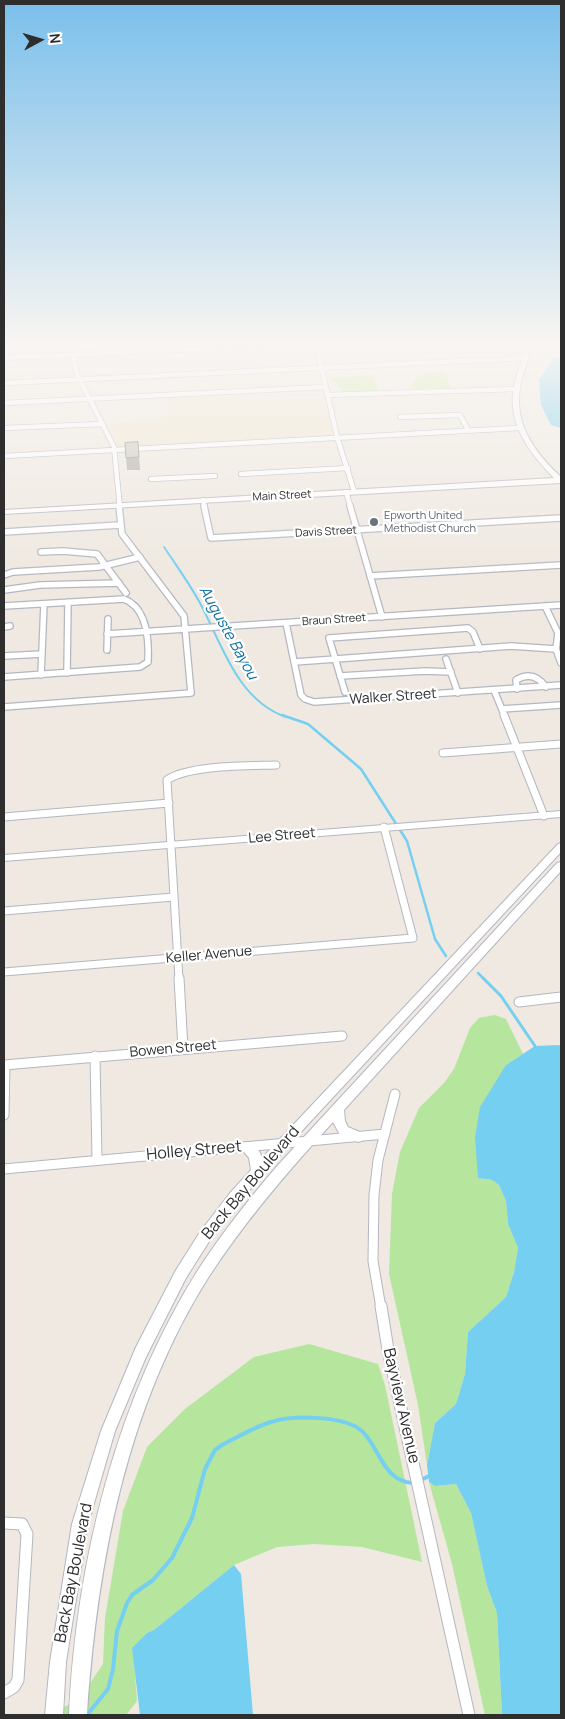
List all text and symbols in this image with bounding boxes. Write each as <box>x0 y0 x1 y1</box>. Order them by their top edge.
north arrow <box>15 15 65 65</box>
text: N <box>45 32 65 44</box>
street label: Main Street <box>252 488 312 504</box>
place label: Epworth United Methodist Church <box>384 509 476 535</box>
marker: Epworth United Methodist Church <box>368 516 380 528</box>
street label: Davis Street <box>295 524 357 540</box>
water label: Auguste Bayou <box>195 583 261 683</box>
street label: Braun Street <box>302 611 366 629</box>
street label: Walker Street <box>349 686 437 708</box>
street label: Lee Street <box>248 825 316 847</box>
street label: Keller Avenue <box>165 943 253 967</box>
street label: Bowen Street <box>129 1037 217 1061</box>
street label: Back Bay Boulevard <box>198 1123 304 1243</box>
street label: Holley Street <box>145 1137 243 1165</box>
street label: Bayview Avenue <box>378 1346 424 1466</box>
street label: Back Bay Boulevard <box>51 1502 97 1644</box>

